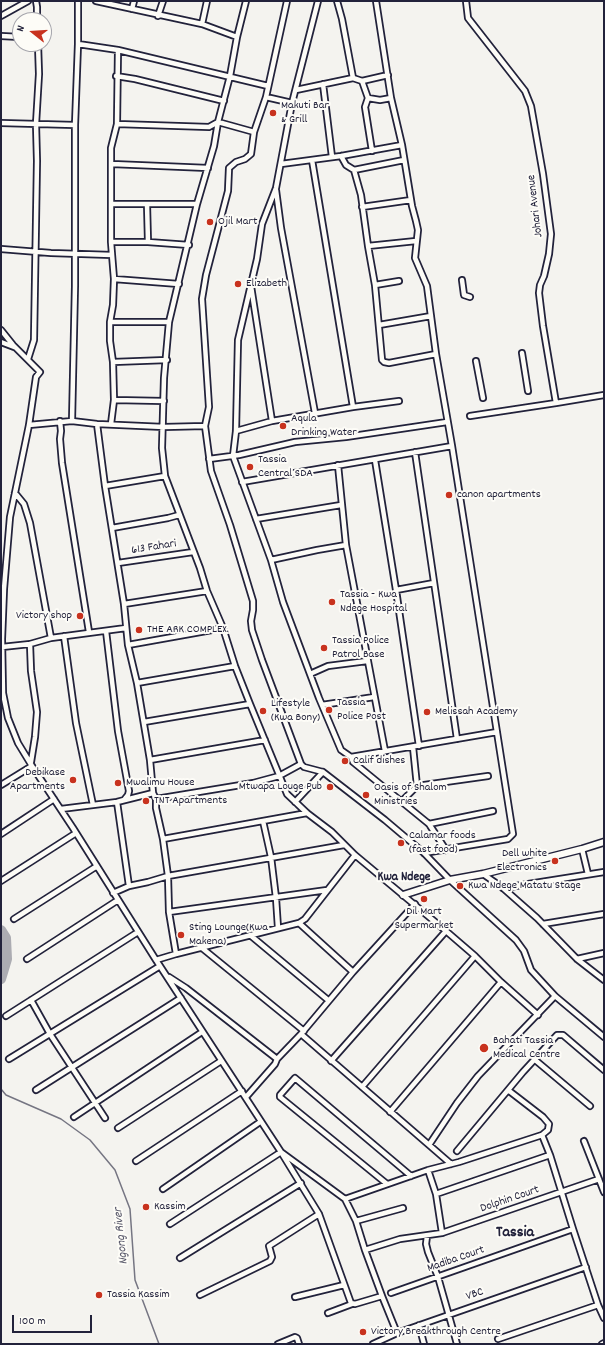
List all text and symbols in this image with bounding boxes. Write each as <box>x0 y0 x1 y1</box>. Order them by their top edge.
north arrow <box>12 12 52 52</box>
text: N <box>13 24 30 34</box>
place label: Makuti Bar & Grill <box>281 99 329 127</box>
marker: Makuti Bar & Grill <box>268 108 278 118</box>
street label: Johari Avenue <box>525 174 547 238</box>
place label: Ojil Mart <box>218 215 257 229</box>
marker: Ojil Mart <box>205 217 215 227</box>
place label: Elizabeth <box>246 277 287 291</box>
marker: Elizabeth <box>233 279 243 289</box>
place label: Aqula Drinking Water <box>291 412 357 440</box>
marker: Aqula Drinking Water <box>278 421 288 431</box>
place label: Tassia Central SDA <box>258 453 313 481</box>
marker: Tassia Central SDA <box>245 462 255 472</box>
place label: canon apartments <box>457 488 541 502</box>
marker: canon apartments <box>444 490 454 500</box>
street label: 613 Fahari <box>130 537 178 559</box>
place label: Tassia - Kwa Ndege Hospital <box>340 588 407 616</box>
marker: Tassia - Kwa Ndege Hospital <box>327 597 337 607</box>
place label: Victory shop <box>16 609 72 623</box>
marker: Victory shop <box>75 611 85 621</box>
place label: THE ARK COMPLEX. <box>147 623 229 637</box>
marker: THE ARK COMPLEX. <box>134 625 144 635</box>
place label: Tassia Police Patrol Base <box>332 634 389 662</box>
marker: Tassia Police Patrol Base <box>319 643 329 653</box>
place label: Tassia Police Post <box>337 696 386 724</box>
place label: Lifestyle (Kwa Bony) <box>271 697 320 725</box>
marker: Tassia Police Post <box>324 705 334 715</box>
place label: Melissah Academy <box>435 705 517 719</box>
marker: Lifestyle (Kwa Bony) <box>258 706 268 716</box>
marker: Melissah Academy <box>422 707 432 717</box>
place label: Calif dishes <box>353 754 405 768</box>
marker: Calif dishes <box>340 756 350 766</box>
place label: Debikase Apartments <box>10 766 65 794</box>
marker: Debikase Apartments <box>68 775 78 785</box>
place label: Mwalimu House <box>126 776 195 790</box>
marker: Mwalimu House <box>113 778 123 788</box>
place label: Mtwapa Louge Pub <box>239 780 322 794</box>
place label: Oasis of Shalom Ministries <box>374 781 447 809</box>
marker: Mtwapa Louge Pub <box>325 782 335 792</box>
marker: Oasis of Shalom Ministries <box>361 790 371 800</box>
place label: TNT Apartments <box>154 794 227 808</box>
marker: TNT Apartments <box>141 796 151 806</box>
place label: Calamar foods (fast food) <box>409 829 476 857</box>
marker: Calamar foods (fast food) <box>396 838 406 848</box>
place label: Dell white Electronics <box>497 847 547 875</box>
marker: Dell white Electronics <box>550 856 560 866</box>
district label: Kwa Ndege <box>377 870 431 886</box>
place label: Kwa Ndege Matatu Stage <box>468 879 581 893</box>
marker: Kwa Ndege Matatu Stage <box>455 881 465 891</box>
marker: Dil Mart Supermarket <box>419 894 429 904</box>
place label: Dil Mart Supermarket <box>395 905 453 933</box>
place label: Sting Lounge(Kwa Makena) <box>189 921 268 949</box>
marker: Sting Lounge(Kwa Makena) <box>176 930 186 940</box>
place label: Bahati Tassia Medical Centre <box>493 1034 560 1062</box>
marker: Bahati Tassia Medical Centre <box>478 1042 490 1054</box>
street label: Dolphin Court <box>479 1183 541 1217</box>
place label: Kassim <box>154 1200 186 1214</box>
marker: Kassim <box>141 1202 151 1212</box>
water label: Ngong River <box>111 1207 133 1265</box>
district label: Tassia <box>496 1224 534 1244</box>
street label: Madiba Court <box>426 1244 486 1276</box>
street label: VBC <box>464 1285 486 1305</box>
place label: Tassia Kassim <box>107 1288 170 1302</box>
marker: Tassia Kassim <box>94 1290 104 1300</box>
scale bar <box>14 1307 94 1333</box>
text: 100 m <box>19 1313 46 1330</box>
place label: Victory Breakthrough Centre <box>371 1325 501 1339</box>
marker: Victory Breakthrough Centre <box>358 1327 368 1337</box>

